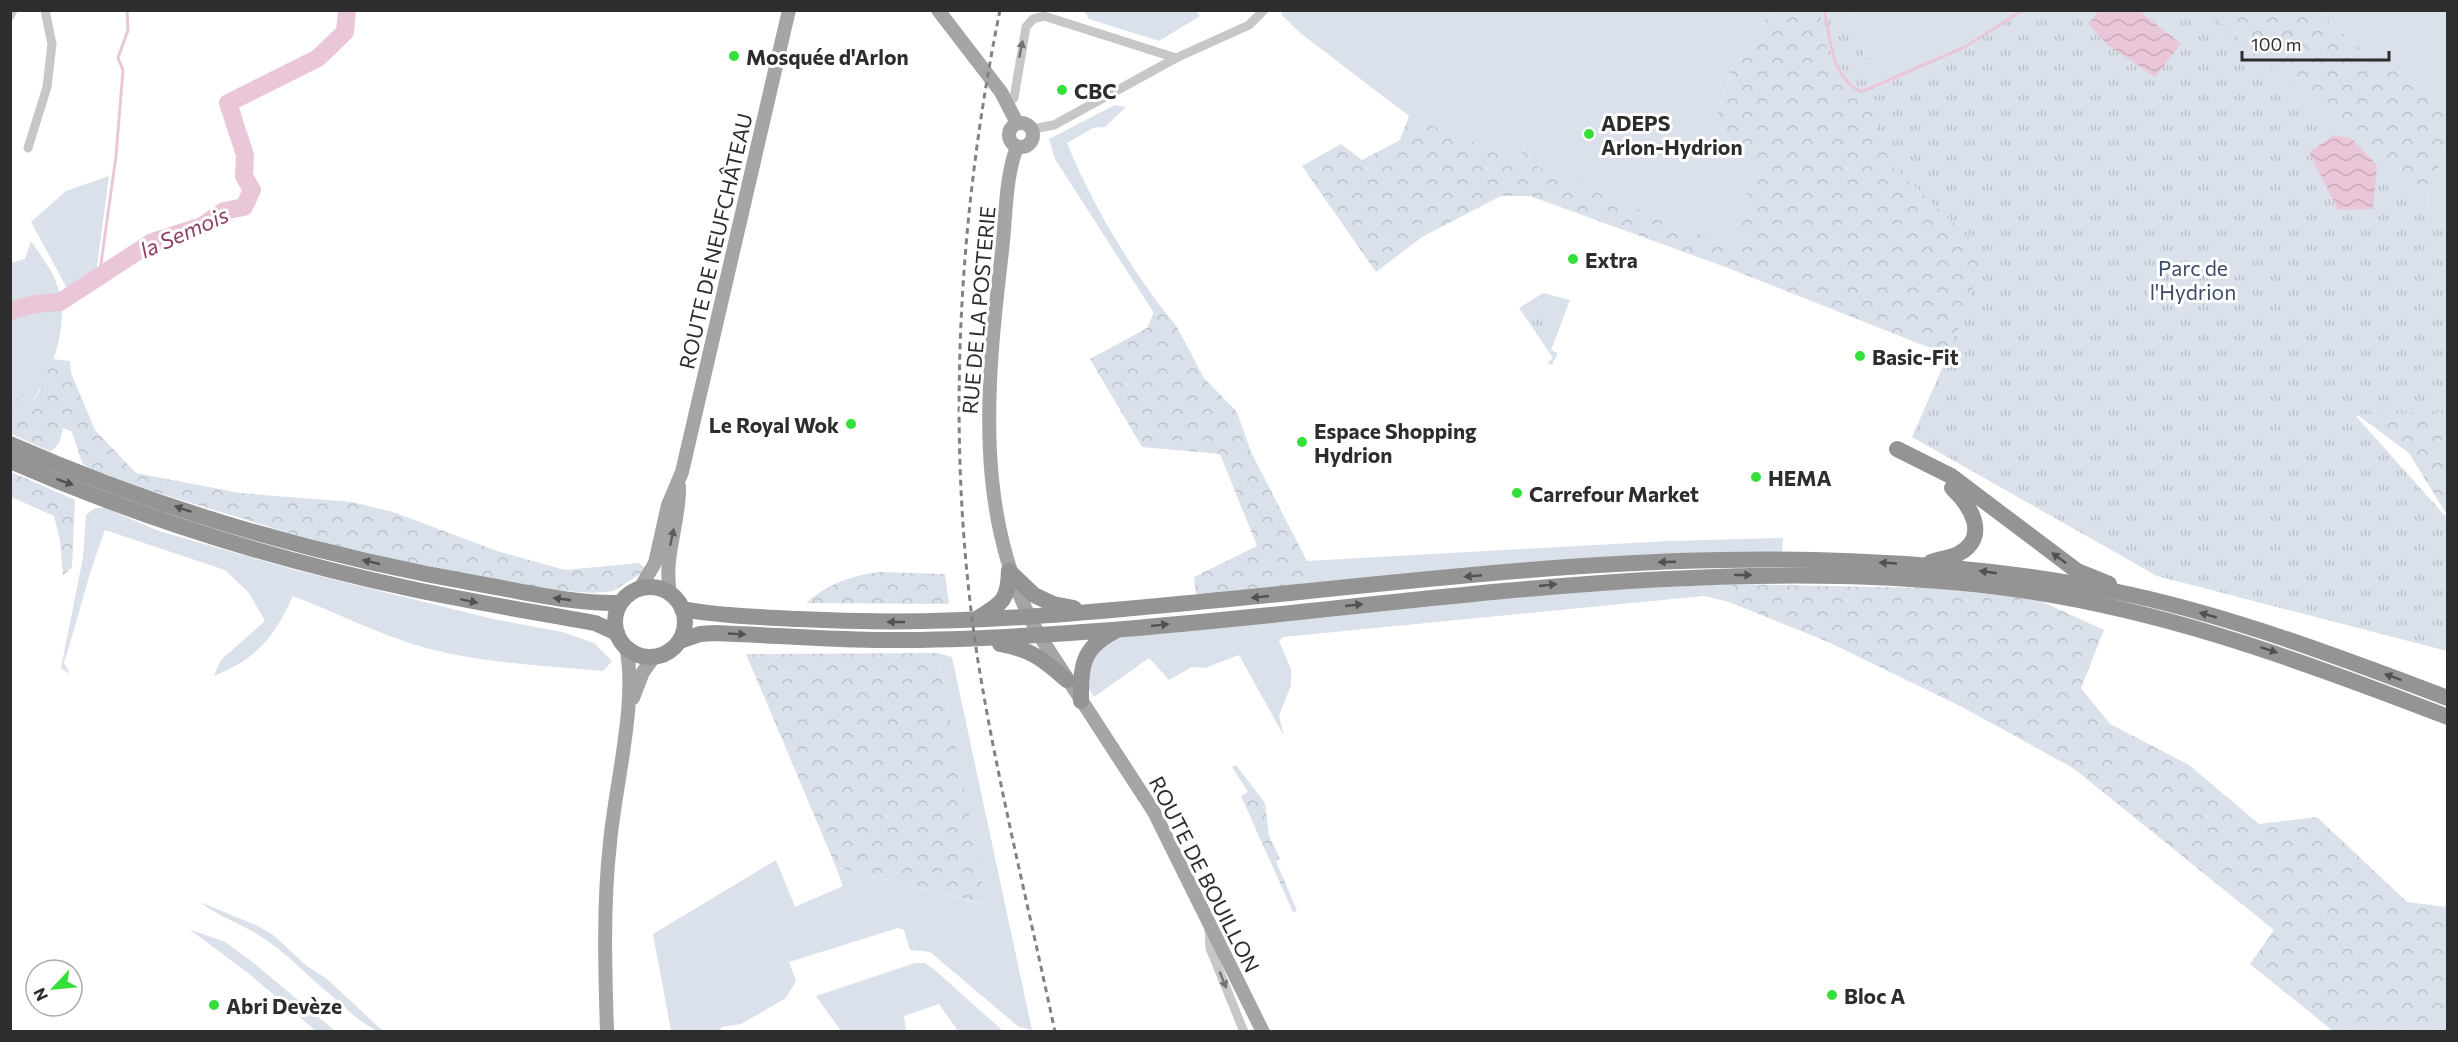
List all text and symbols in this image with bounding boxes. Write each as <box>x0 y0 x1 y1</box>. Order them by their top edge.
scale bar <box>2242 24 2389 62</box>
text: 100 m <box>2251 33 2301 55</box>
one-way arrow <box>1017 39 1026 58</box>
place label: Mosquée d'Arlon <box>746 44 909 69</box>
marker: Mosquée d'Arlon <box>727 49 741 63</box>
place label: CBC <box>1074 78 1117 103</box>
marker: CBC <box>1055 83 1069 97</box>
place label: ADEPS Arlon-Hydrion <box>1601 110 1743 159</box>
street label: ROUTE DE NEUFCHÂTEAU <box>673 111 757 371</box>
marker: ADEPS Arlon-Hydrion <box>1582 127 1596 141</box>
water label: la Semois <box>136 201 232 263</box>
street label: RUE DE LA POSTERIE <box>956 205 1000 415</box>
place label: Extra <box>1585 247 1638 272</box>
marker: Extra <box>1566 252 1580 266</box>
park label: Parc de l'Hydrion <box>2150 255 2236 304</box>
place label: Basic-Fit <box>1872 344 1959 369</box>
marker: Basic-Fit <box>1853 349 1867 363</box>
place label: Le Royal Wok <box>709 412 839 437</box>
marker: Le Royal Wok <box>844 417 858 431</box>
place label: Espace Shopping Hydrion <box>1314 418 1477 467</box>
marker: Espace Shopping Hydrion <box>1295 435 1309 449</box>
place label: HEMA <box>1768 465 1832 490</box>
marker: HEMA <box>1749 470 1763 484</box>
one-way arrow <box>56 478 74 488</box>
place label: Carrefour Market <box>1529 481 1699 506</box>
marker: Carrefour Market <box>1510 486 1524 500</box>
one-way arrow <box>174 504 192 514</box>
one-way arrow <box>668 528 678 547</box>
one-way arrow <box>2051 552 2067 564</box>
one-way arrow <box>361 557 380 566</box>
one-way arrow <box>1658 557 1677 567</box>
one-way arrow <box>1878 558 1897 567</box>
one-way arrow <box>1978 567 1997 576</box>
one-way arrow <box>1733 570 1752 580</box>
one-way arrow <box>1463 571 1482 581</box>
one-way arrow <box>1538 580 1557 590</box>
one-way arrow <box>1250 593 1269 602</box>
one-way arrow <box>552 595 571 604</box>
one-way arrow <box>460 597 479 606</box>
one-way arrow <box>1344 600 1363 610</box>
one-way arrow <box>2199 610 2217 619</box>
one-way arrow <box>887 617 906 627</box>
one-way arrow <box>1150 620 1169 630</box>
one-way arrow <box>728 629 747 638</box>
one-way arrow <box>2260 645 2278 655</box>
one-way arrow <box>2383 672 2401 682</box>
street label: ROUTE DE BOUILLON <box>1145 772 1265 976</box>
north arrow <box>24 958 84 1018</box>
one-way arrow <box>1219 971 1228 989</box>
place label: Bloc A <box>1844 983 1905 1008</box>
text: N <box>29 985 51 1004</box>
marker: Bloc A <box>1825 988 1839 1002</box>
place label: Abri Devèze <box>226 993 342 1018</box>
marker: Abri Devèze <box>207 998 221 1012</box>

